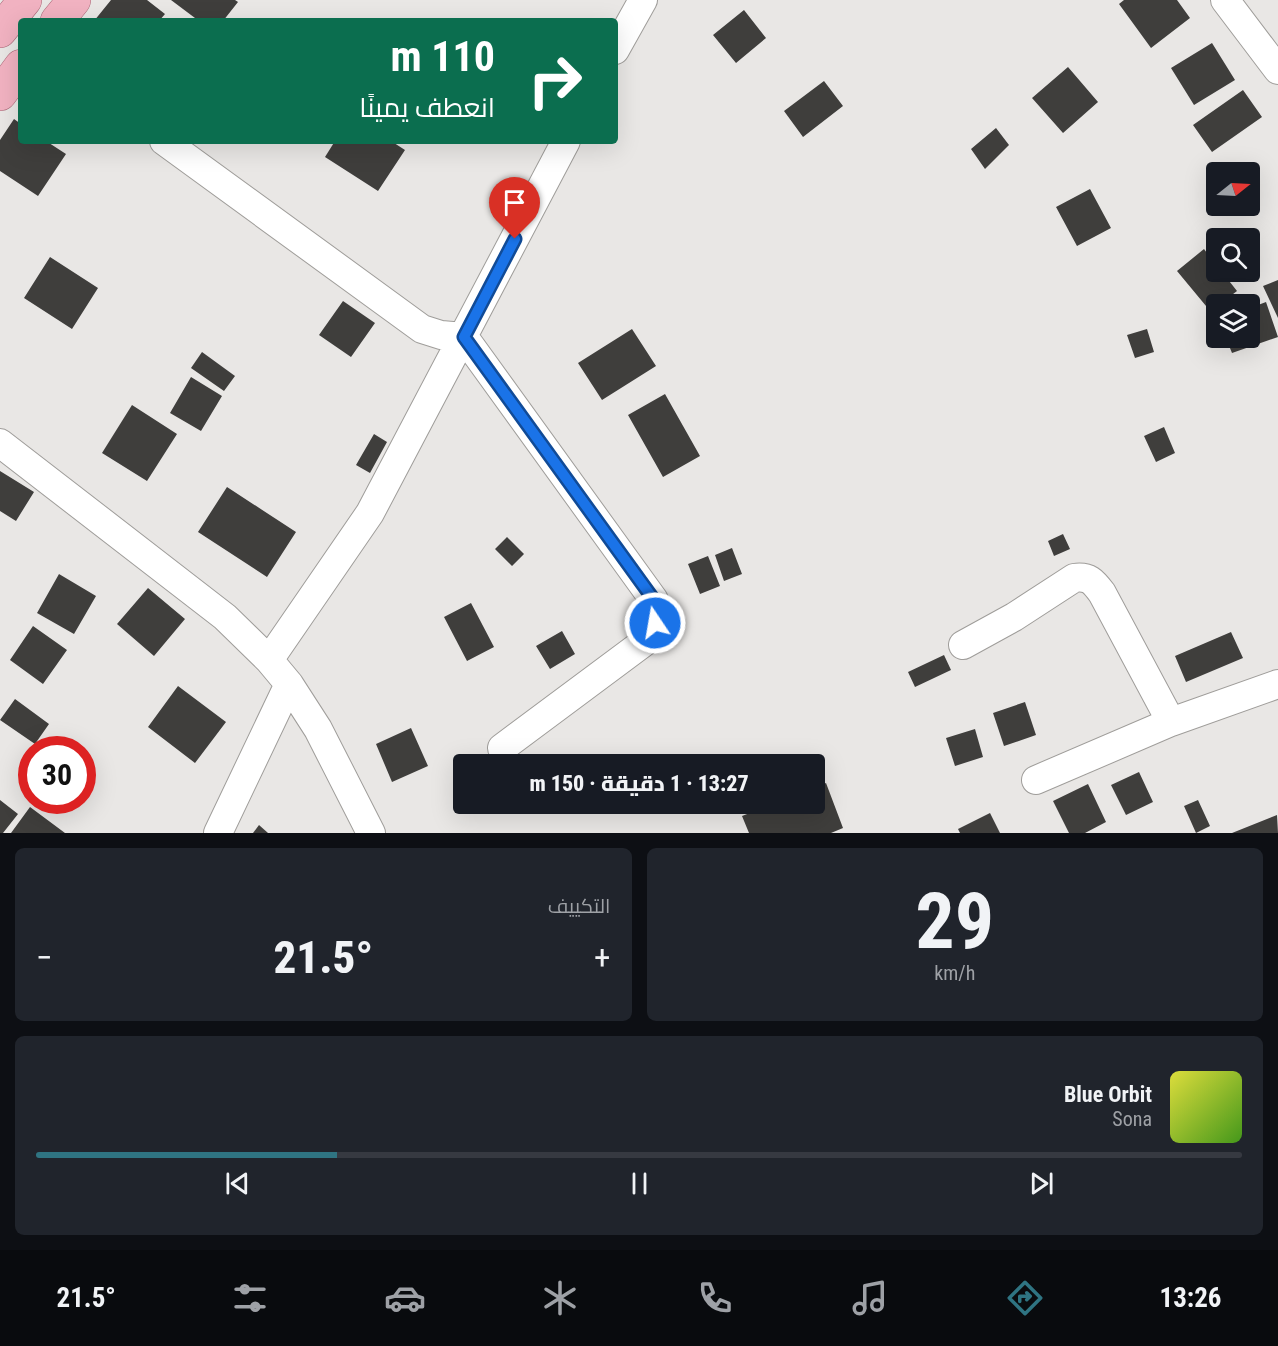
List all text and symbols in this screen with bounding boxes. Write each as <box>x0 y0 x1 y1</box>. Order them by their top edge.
text: 110 m <box>390 32 495 81</box>
icon: right <box>516 42 594 120</box>
text: انعطف يمينًا <box>359 92 495 124</box>
north arrow <box>1206 162 1260 216</box>
map controls <box>1206 162 1260 348</box>
pin <box>489 177 540 239</box>
icon: arrive <box>498 186 531 219</box>
button: search <box>1206 228 1260 282</box>
button: layers <box>1206 294 1260 348</box>
position arrow <box>623 591 687 655</box>
speed limit sign: 30 <box>18 736 96 814</box>
text: 13:27 · 1 دقيقة · 150 m <box>529 771 749 796</box>
text: 29 <box>915 876 994 967</box>
text: التكييف <box>548 894 611 918</box>
text: 21.5° <box>273 931 373 984</box>
text: − <box>36 938 53 977</box>
text: + <box>594 938 610 977</box>
text: km/h <box>934 961 975 985</box>
text: Blue Orbit <box>1064 1082 1152 1107</box>
text: Sona <box>1112 1107 1152 1131</box>
icon: previous <box>221 1167 254 1200</box>
icon: pause <box>623 1167 656 1200</box>
icon: next <box>1025 1167 1058 1200</box>
icon: filters <box>229 1277 271 1319</box>
icon: car <box>384 1277 426 1319</box>
icon: climate <box>539 1277 581 1319</box>
icon: phone <box>694 1277 736 1319</box>
icon: music <box>849 1277 891 1319</box>
icon: directions <box>1004 1277 1046 1319</box>
text: 21.5° <box>57 1282 116 1314</box>
text: 13:26 <box>1159 1282 1221 1314</box>

